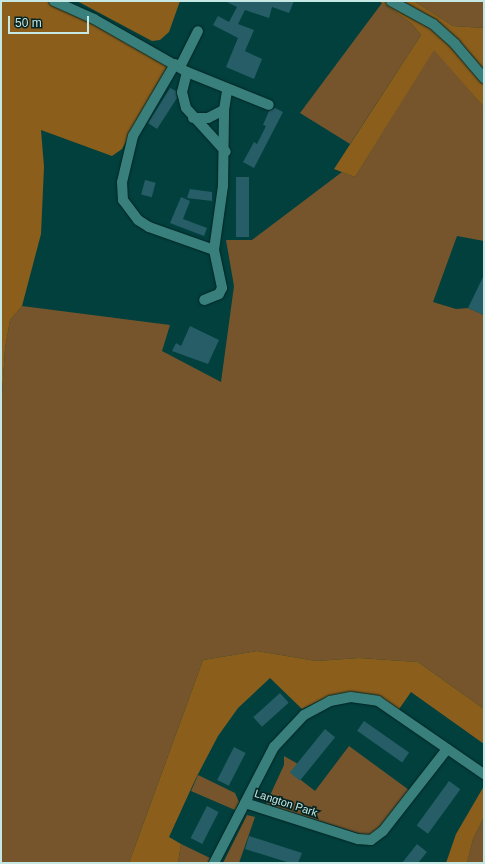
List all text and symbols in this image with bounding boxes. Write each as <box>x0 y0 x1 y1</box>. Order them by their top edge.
scale bar <box>10 8 91 34</box>
text: 50 m <box>15 16 42 30</box>
street label: Langton Park <box>253 787 319 819</box>

